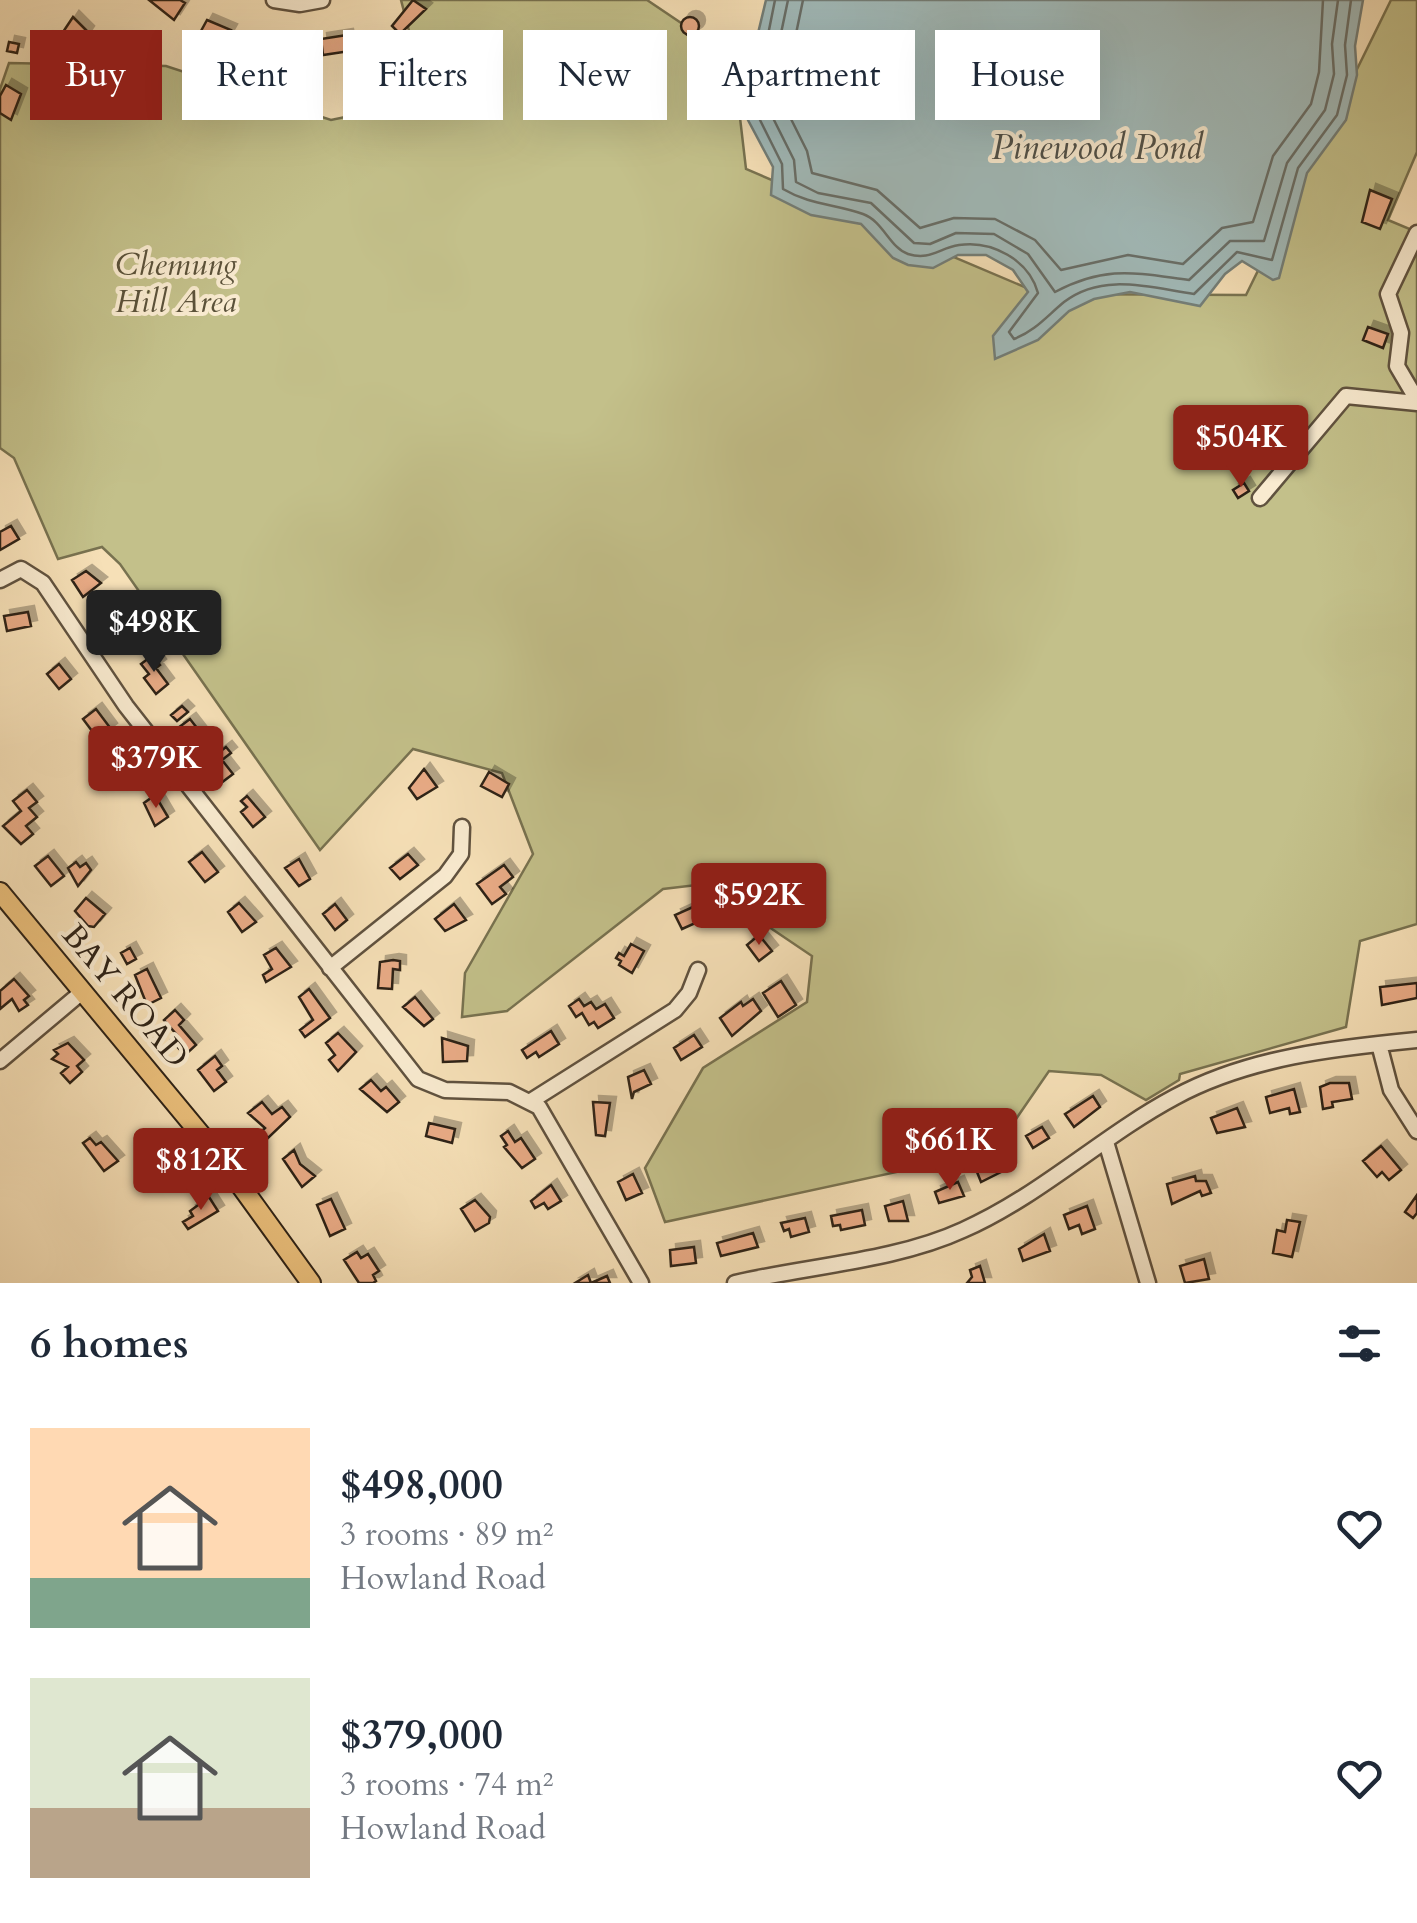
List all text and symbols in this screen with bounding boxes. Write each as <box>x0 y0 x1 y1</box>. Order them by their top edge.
chip: Buy <box>30 30 162 120</box>
chip: Rent <box>182 30 323 120</box>
chip: Filters <box>343 30 503 120</box>
chip: New <box>523 30 667 120</box>
chip: Apartment <box>687 30 915 120</box>
chip: House <box>935 30 1100 120</box>
water label: Pinewood Pond <box>991 124 1205 172</box>
park label: Chemung Hill Area <box>115 243 238 324</box>
pin: $504K <box>1171 405 1311 490</box>
text: $504K <box>1195 415 1287 459</box>
pin: $498K <box>84 590 224 675</box>
text: $498K <box>108 600 200 644</box>
pin: $379K <box>86 726 226 811</box>
text: $379K <box>110 736 202 780</box>
pin: $592K <box>689 863 829 948</box>
text: $592K <box>713 873 805 917</box>
street label: BAY ROAD <box>52 915 198 1077</box>
pin: $661K <box>880 1108 1020 1193</box>
text: $661K <box>904 1118 996 1162</box>
pin: $812K <box>131 1128 271 1213</box>
text: $812K <box>155 1138 247 1182</box>
text: 6 homes <box>30 1315 188 1372</box>
icon: filters <box>1332 1316 1387 1371</box>
text: $498,000 <box>340 1456 503 1513</box>
icon: home <box>110 1468 230 1588</box>
icon: heart <box>1332 1501 1387 1556</box>
text: 3 rooms · 89 m² <box>340 1513 553 1557</box>
text: Howland Road <box>340 1557 546 1601</box>
text: $379,000 <box>340 1706 503 1763</box>
icon: home <box>110 1718 230 1838</box>
icon: heart <box>1332 1751 1387 1806</box>
text: 3 rooms · 74 m² <box>340 1763 553 1807</box>
text: Howland Road <box>340 1807 546 1851</box>

